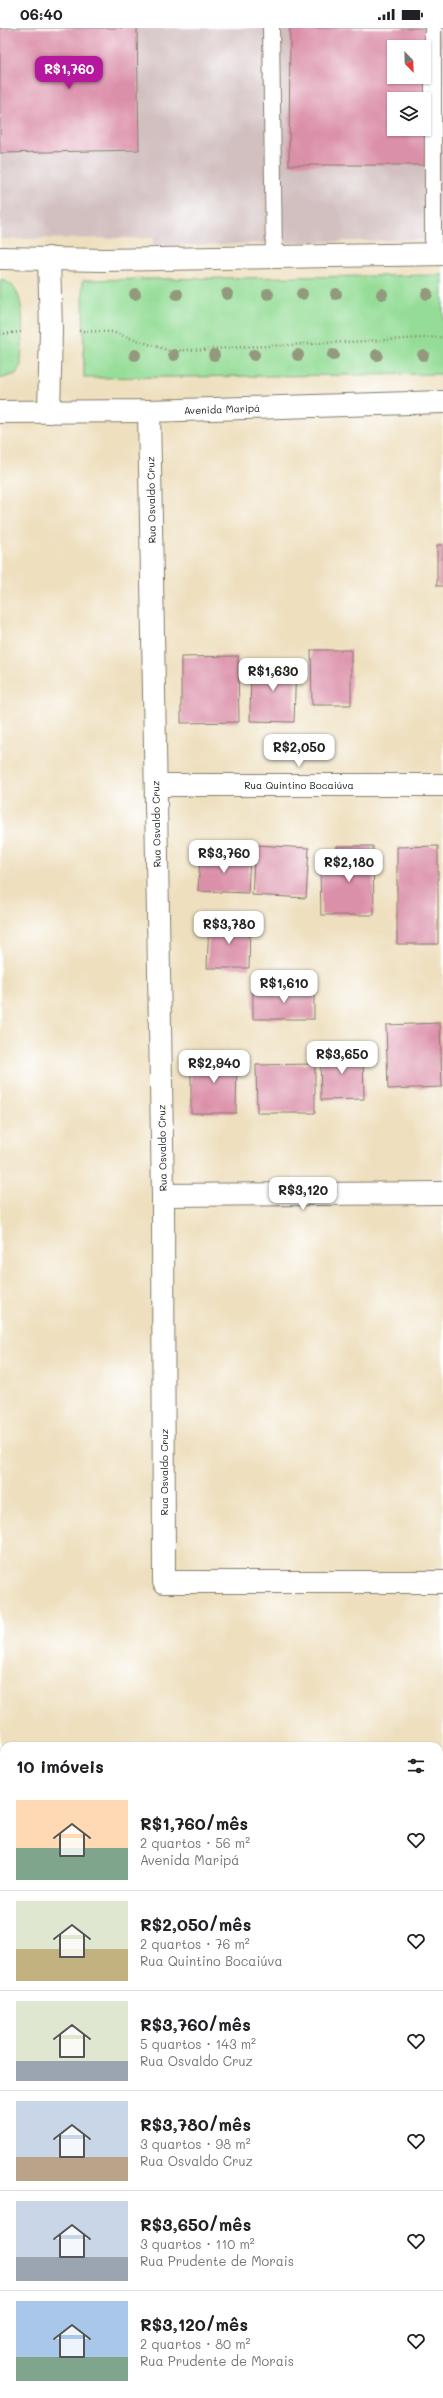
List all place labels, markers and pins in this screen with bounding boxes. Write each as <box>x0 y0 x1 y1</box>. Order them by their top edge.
pin: R$1,760 <box>32 56 106 90</box>
pin: R$1,630 <box>236 658 310 692</box>
pin: R$2,050 <box>262 734 336 768</box>
pin: R$3,760 <box>187 840 261 874</box>
pin: R$2,180 <box>312 849 386 883</box>
pin: R$3,780 <box>192 911 266 945</box>
pin: R$1,610 <box>247 970 321 1004</box>
pin: R$3,650 <box>305 1041 379 1075</box>
pin: R$2,940 <box>177 1050 251 1084</box>
pin: R$3,120 <box>266 1177 340 1211</box>

